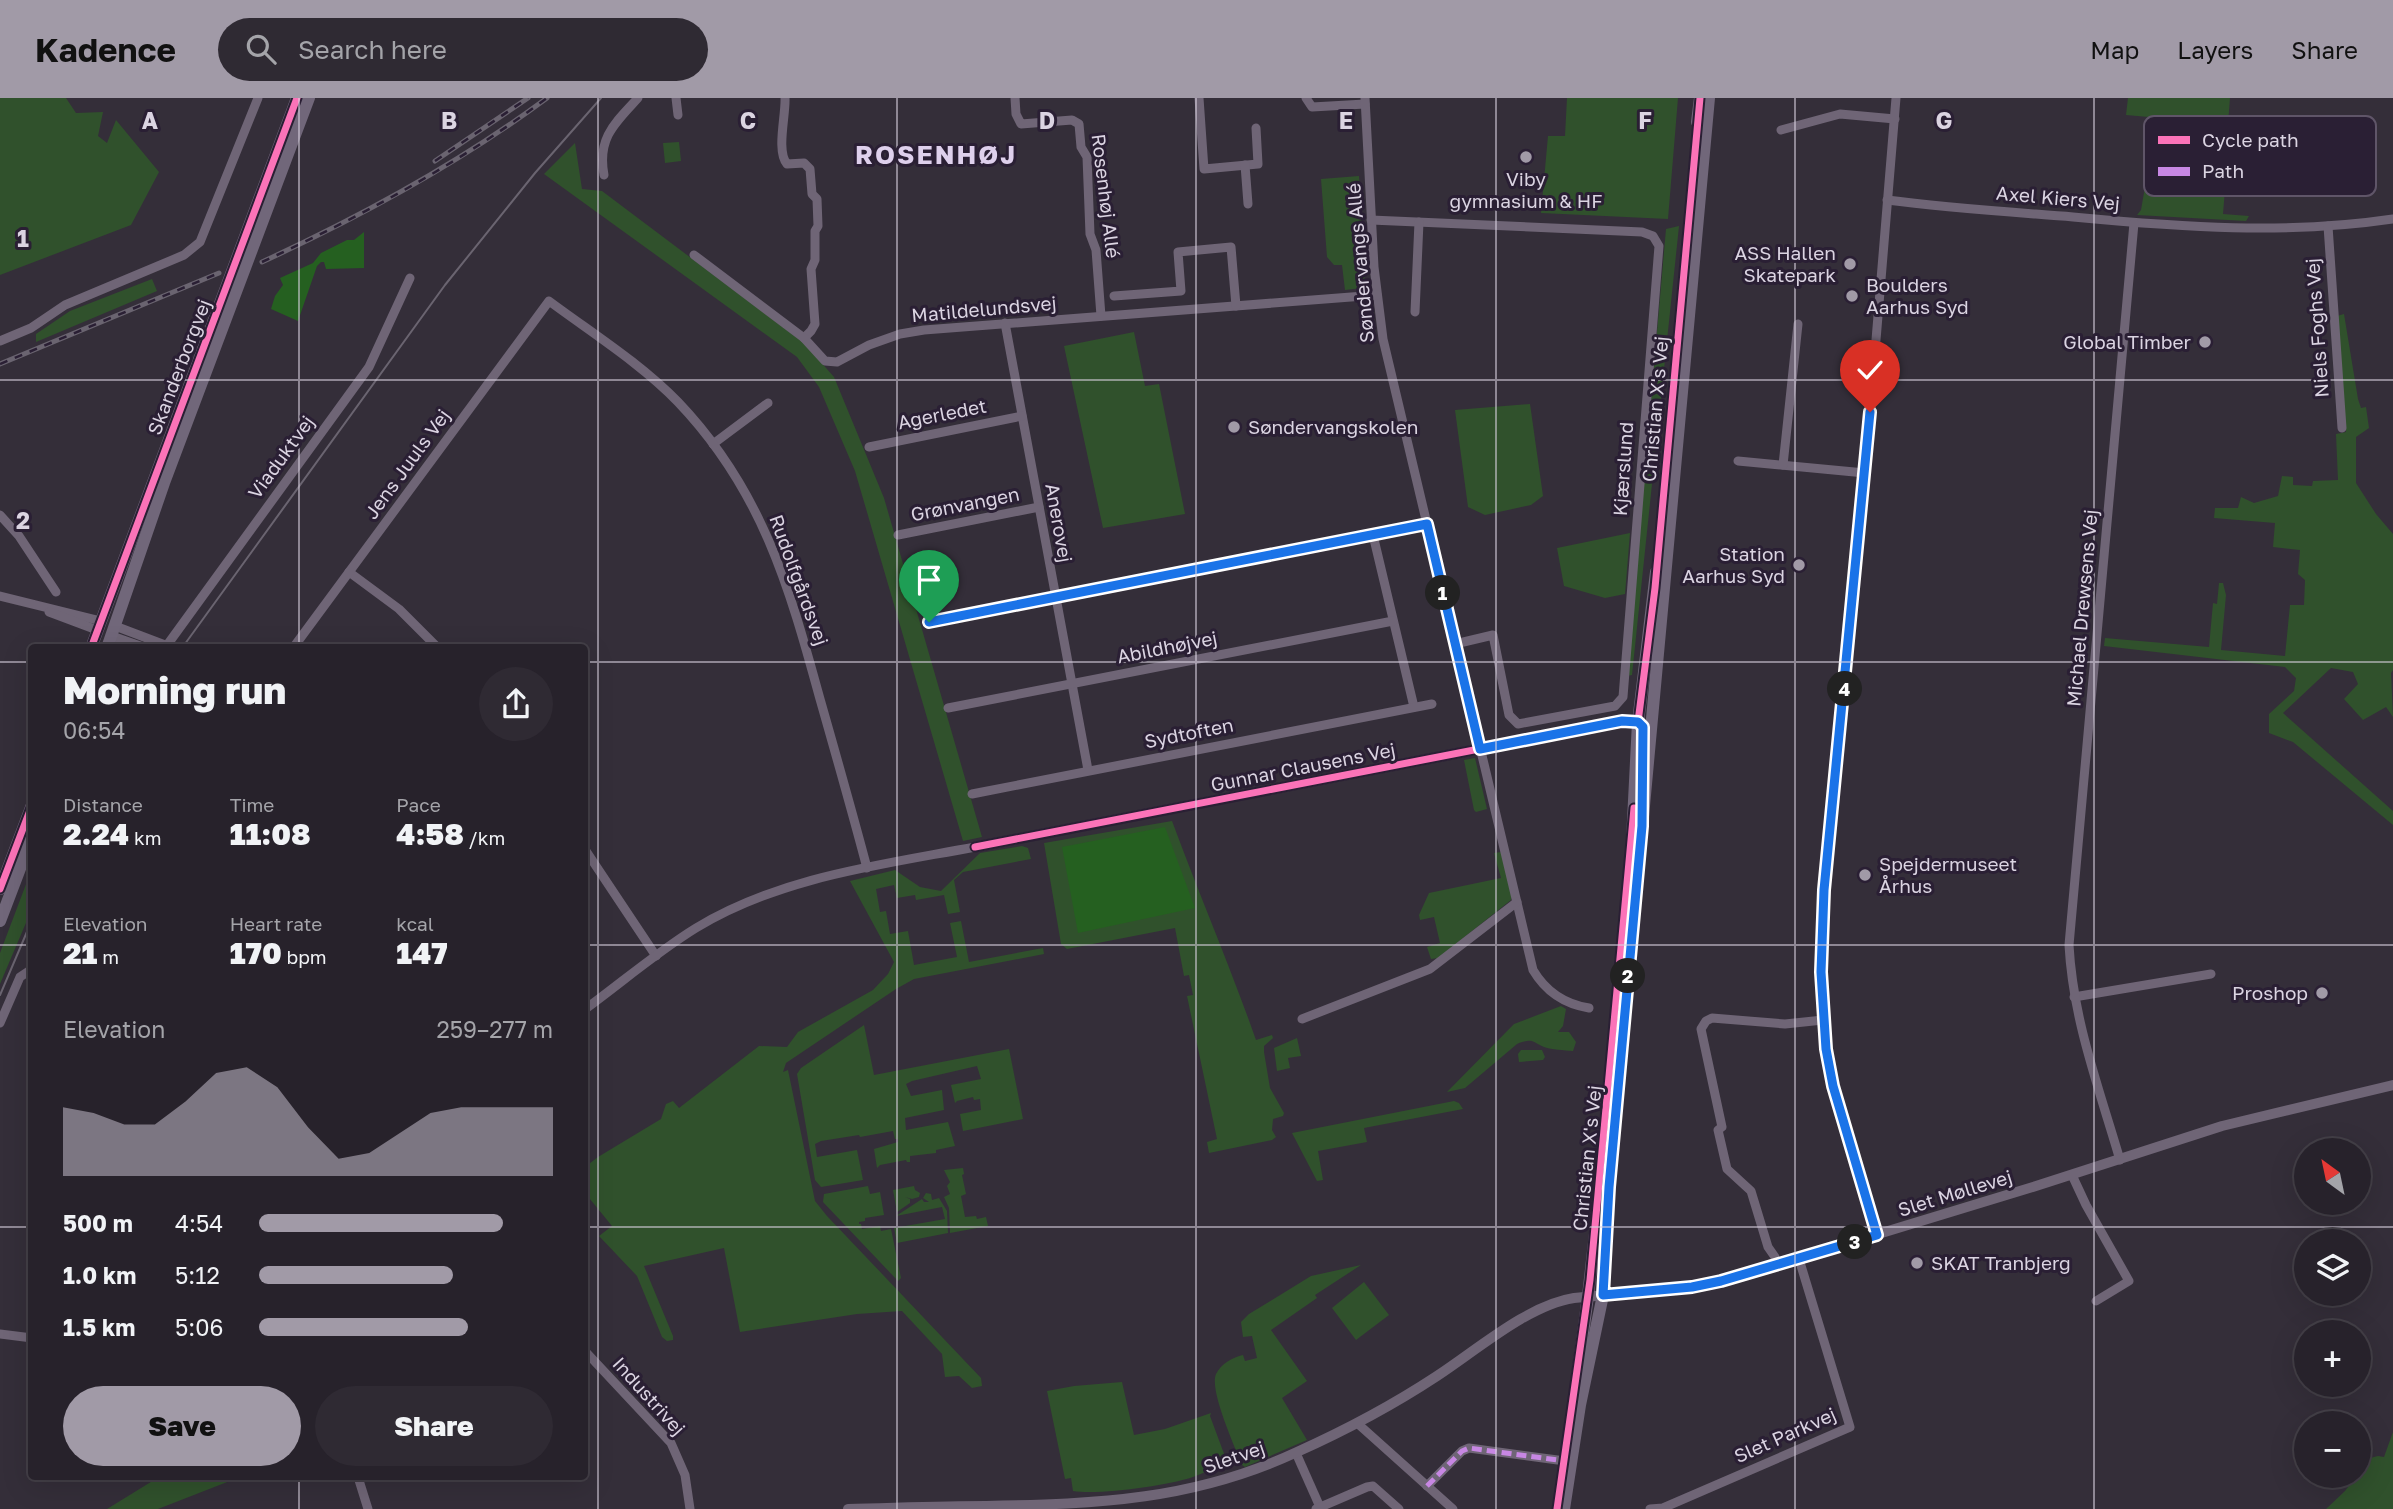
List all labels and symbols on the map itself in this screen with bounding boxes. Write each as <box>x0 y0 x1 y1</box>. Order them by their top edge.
text: A <box>142 106 159 134</box>
text: B <box>441 106 457 134</box>
text: C <box>740 106 756 134</box>
text: D <box>1039 106 1055 134</box>
text: E <box>1339 106 1353 134</box>
text: F <box>1638 106 1652 134</box>
text: G <box>1936 106 1952 134</box>
legend <box>2144 116 2376 196</box>
text: Cycle path <box>2202 128 2299 151</box>
street label: Rosenhøj Allé <box>1087 132 1126 259</box>
district label: ROSENHØJ <box>855 139 1017 170</box>
marker: Viby gymnasium & HF <box>1518 149 1534 165</box>
text: Path <box>2202 159 2244 182</box>
place label: Viby gymnasium & HF <box>1449 167 1603 212</box>
street label: Axel Kiers Vej <box>1995 181 2121 214</box>
street label: Søndervangs Allé <box>1341 182 1378 344</box>
text: 1 <box>17 224 29 252</box>
place label: ASS Hallen Skatepark <box>1735 241 1836 286</box>
marker: ASS Hallen Skatepark <box>1842 256 1858 272</box>
street label: Niels Foghs Vej <box>2300 257 2333 399</box>
place label: Boulders Aarhus Syd <box>1866 273 1969 318</box>
marker: Boulders Aarhus Syd <box>1844 288 1860 304</box>
street label: Matildelundsvej <box>910 291 1057 326</box>
street label: Skanderborgvej <box>142 296 215 438</box>
place label: Global Timber <box>2063 330 2192 353</box>
marker: Global Timber <box>2197 334 2213 350</box>
street label: Christian X's Vej <box>1637 335 1672 483</box>
pin <box>1840 340 1900 412</box>
street label: Agerledet <box>896 394 988 433</box>
street label: Jens Juuls Vej <box>359 404 454 523</box>
street label: Viaduktvej <box>243 411 318 503</box>
place label: Søndervangskolen <box>1248 415 1419 438</box>
marker: Søndervangskolen <box>1226 419 1242 435</box>
street label: Kjærslund <box>1608 421 1637 517</box>
street label: Anerovej <box>1041 481 1078 564</box>
street label: Grønvangen <box>909 482 1021 525</box>
text: 2 <box>16 506 30 534</box>
street label: Michael Drewsens Vej <box>2061 508 2102 708</box>
street label: Rudolfgårdsvej <box>765 511 834 648</box>
place label: Station Aarhus Syd <box>1682 542 1785 587</box>
pin <box>899 550 959 622</box>
marker: Station Aarhus Syd <box>1791 557 1807 573</box>
pin: 1 <box>1426 575 1460 610</box>
street label: Abildhøjvej <box>1115 626 1219 667</box>
pin: 4 <box>1828 672 1862 706</box>
street label: Sydtoften <box>1142 713 1235 752</box>
street label: Gunnar Clausens Vej <box>1209 737 1397 796</box>
place label: Spejdermuseet Århus <box>1879 852 2017 897</box>
marker: Spejdermuseet Århus <box>1857 867 1873 883</box>
pin: 2 <box>1610 958 1646 994</box>
place label: Proshop <box>2232 981 2308 1004</box>
marker: Proshop <box>2314 985 2330 1001</box>
street label: Christian X's Vej <box>1567 1084 1606 1232</box>
north arrow <box>2294 1138 2371 1214</box>
street label: Slet Møllevej <box>1895 1164 2015 1221</box>
pin: 3 <box>1838 1224 1872 1260</box>
place label: SKAT Tranbjerg <box>1931 1251 2071 1274</box>
marker: SKAT Tranbjerg <box>1909 1255 1925 1271</box>
street label: Industrivej <box>608 1352 691 1440</box>
street label: Slet Parkvej <box>1730 1402 1839 1467</box>
street label: Sletvej <box>1200 1435 1268 1478</box>

